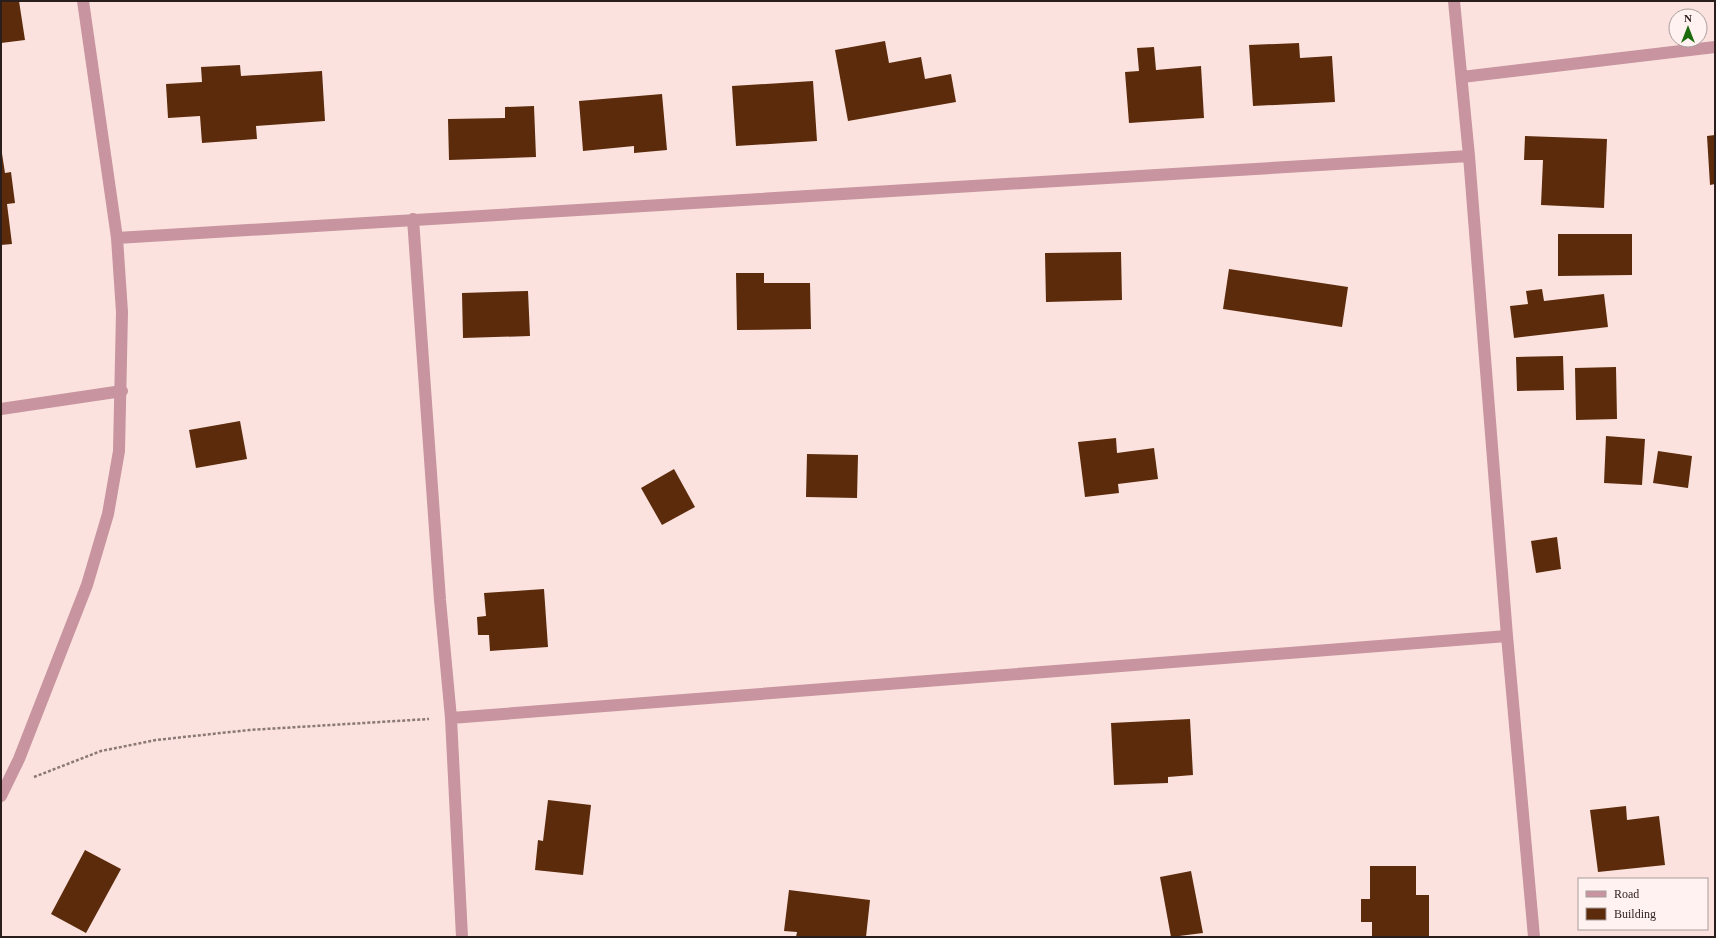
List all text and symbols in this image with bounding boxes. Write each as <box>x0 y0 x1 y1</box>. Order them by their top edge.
north arrow <box>1668 8 1708 48</box>
text: N <box>1684 12 1692 24</box>
legend <box>1578 878 1708 930</box>
text: Road <box>1614 887 1639 901</box>
text: Building <box>1614 907 1656 921</box>

